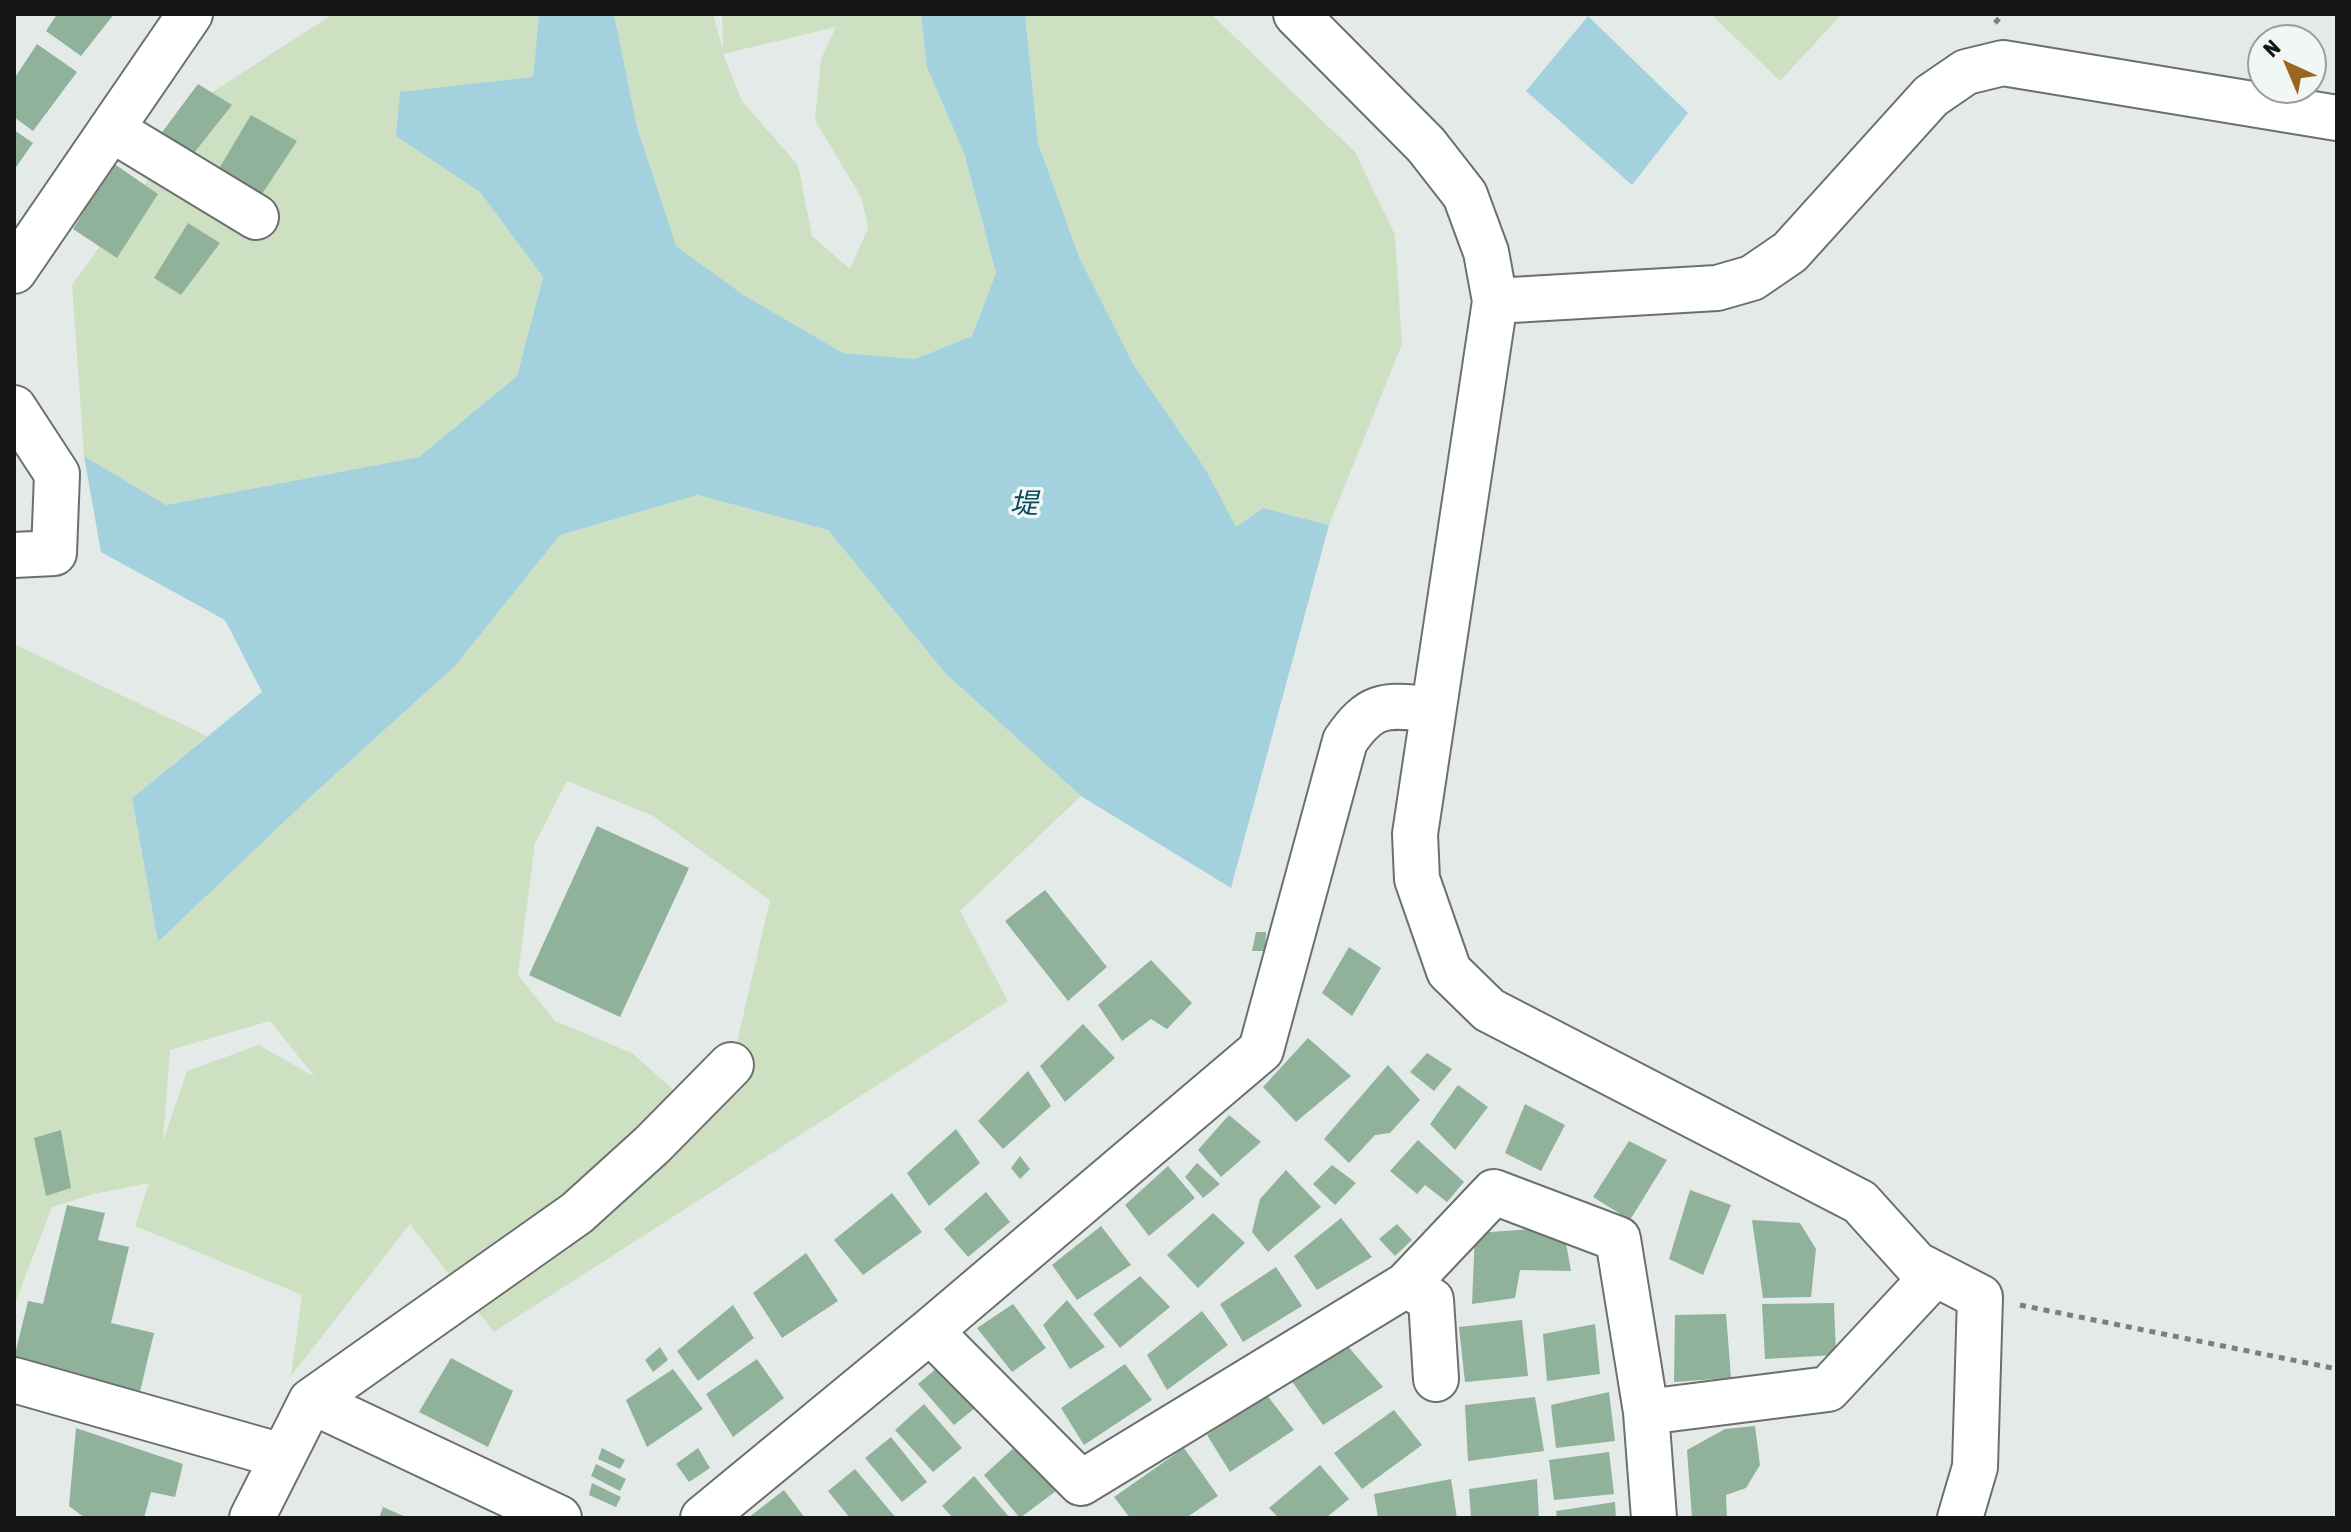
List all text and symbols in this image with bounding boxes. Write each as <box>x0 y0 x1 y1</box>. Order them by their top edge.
north arrow <box>2247 24 2327 104</box>
text: N <box>2258 34 2285 62</box>
water label: 堤 <box>1010 487 1038 521</box>

